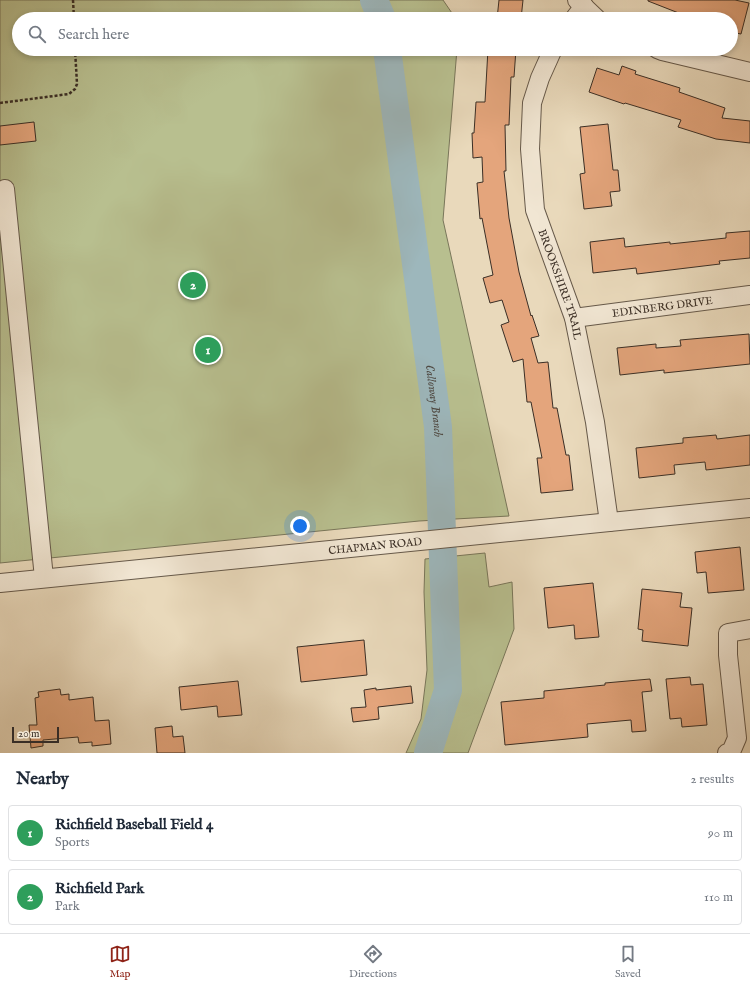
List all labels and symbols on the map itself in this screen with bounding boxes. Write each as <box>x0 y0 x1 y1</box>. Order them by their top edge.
street label: BROOKSHIRE TRAIL <box>535 227 584 341</box>
pin: 2 <box>180 270 206 300</box>
street label: EDINBERG DRIVE <box>611 294 714 321</box>
pin: 1 <box>195 335 221 365</box>
water label: Calloway Branch <box>422 364 445 437</box>
your location <box>290 516 310 536</box>
street label: CHAPMAN ROAD <box>328 535 423 558</box>
scale bar <box>12 725 59 744</box>

